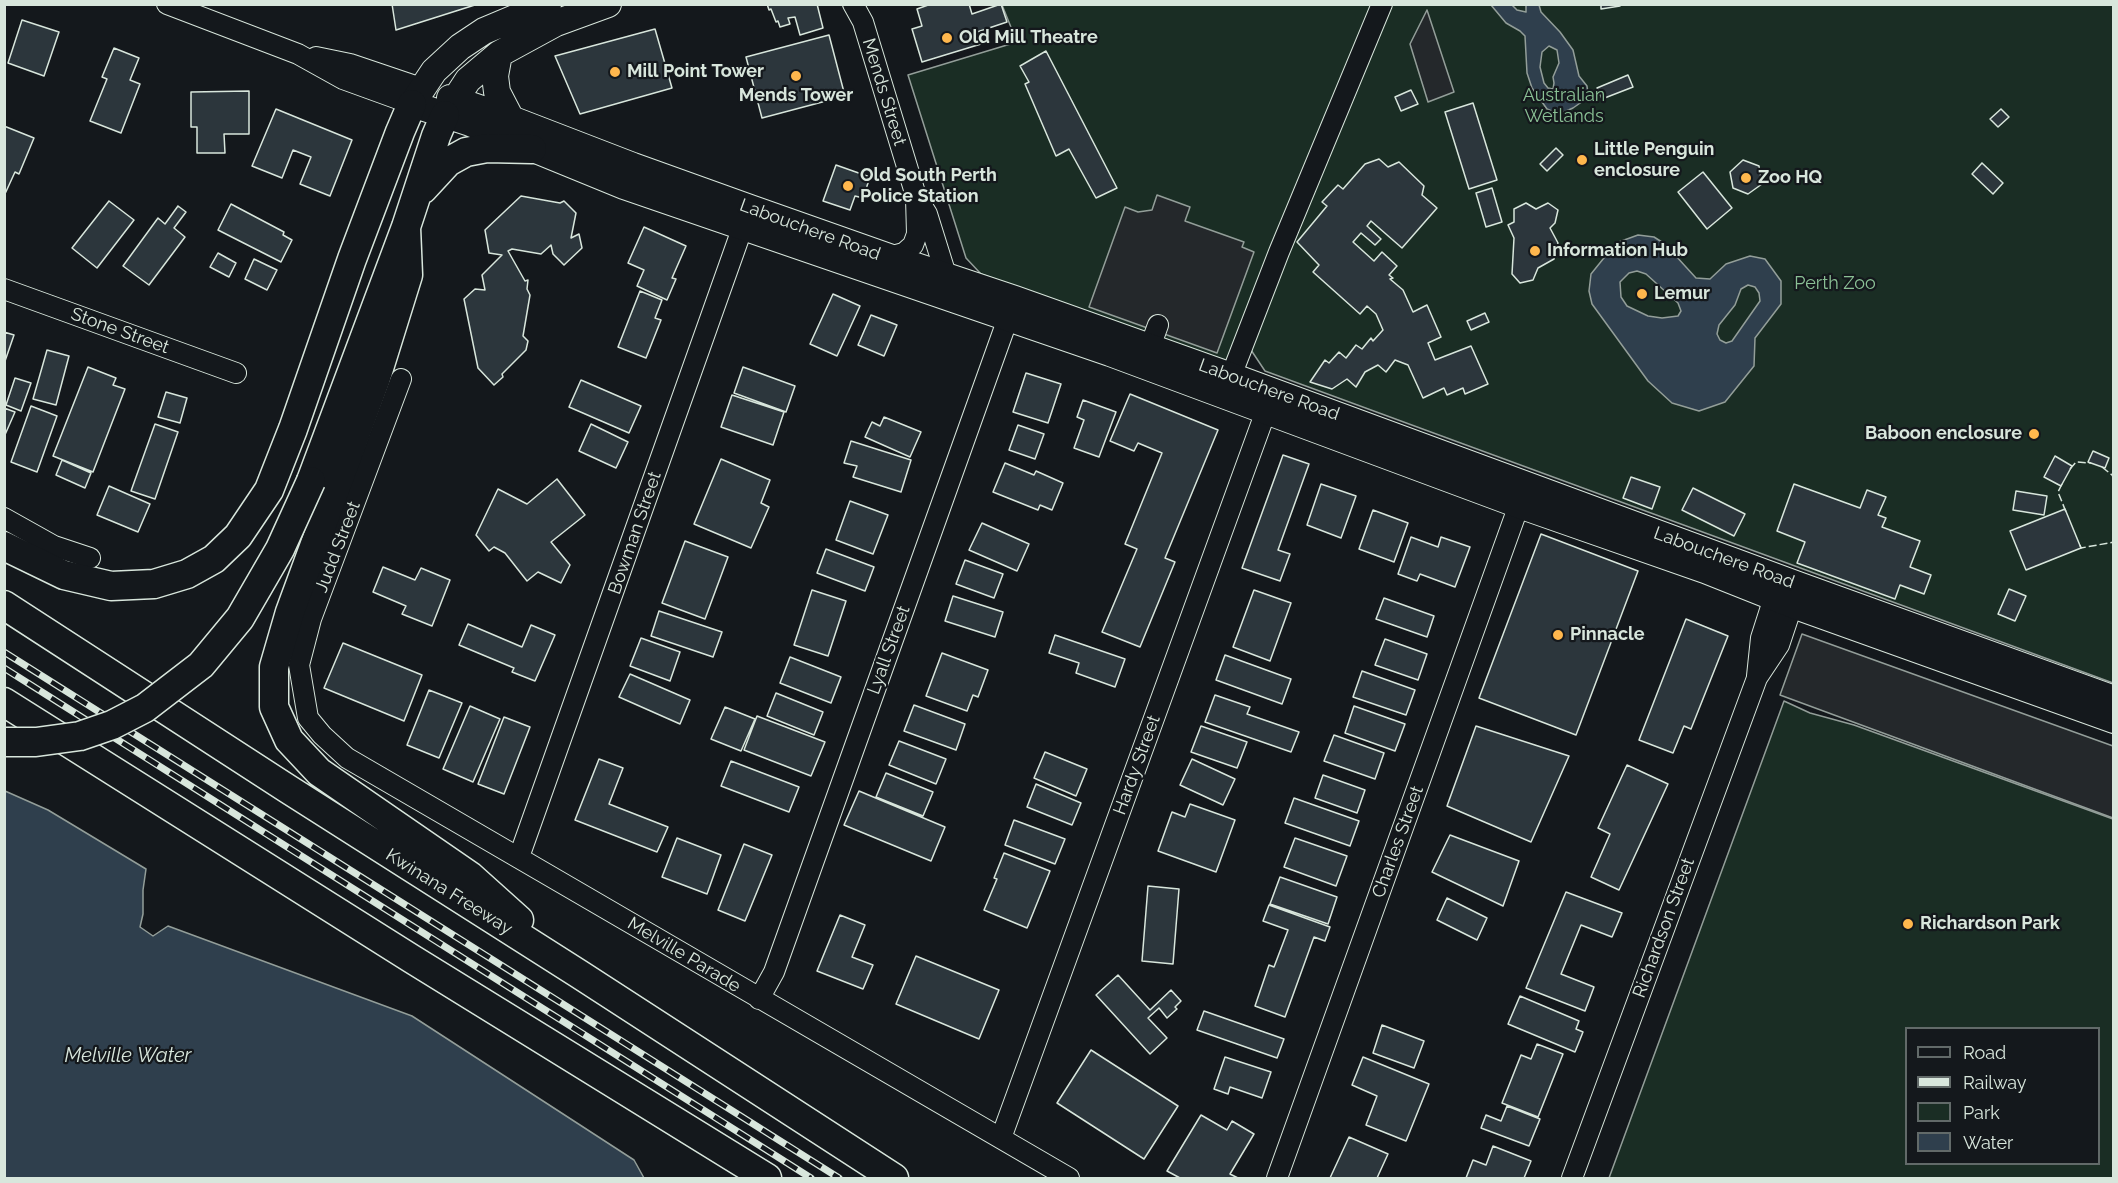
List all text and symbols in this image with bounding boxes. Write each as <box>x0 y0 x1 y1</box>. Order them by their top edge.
place label: Old Mill Theatre <box>959 27 1098 49</box>
marker: Old Mill Theatre <box>940 31 954 45</box>
street label: Mends Street <box>857 36 911 148</box>
place label: Mill Point Tower <box>627 61 764 83</box>
marker: Mill Point Tower <box>608 65 622 79</box>
marker: Mends Tower <box>789 69 803 83</box>
place label: Mends Tower <box>739 85 853 107</box>
park label: Australian Wetlands <box>1523 85 1605 128</box>
place label: Little Penguin enclosure <box>1594 139 1714 182</box>
marker: Little Penguin enclosure <box>1575 153 1589 167</box>
place label: Old South Perth Police Station <box>860 165 997 207</box>
place label: Zoo HQ <box>1758 167 1822 189</box>
marker: Zoo HQ <box>1739 171 1753 185</box>
marker: Old South Perth Police Station <box>841 179 855 193</box>
street label: Labouchere Road <box>737 195 883 265</box>
place label: Information Hub <box>1547 240 1688 262</box>
marker: Information Hub <box>1528 244 1542 258</box>
park label: Perth Zoo <box>1794 273 1876 295</box>
place label: Lemur <box>1654 283 1710 305</box>
marker: Lemur <box>1635 287 1649 301</box>
street label: Stone Street <box>68 303 172 359</box>
street label: Labouchere Road <box>1196 355 1342 425</box>
place label: Baboon enclosure <box>1865 423 2022 445</box>
marker: Baboon enclosure <box>2027 427 2041 441</box>
street label: Bowman Street <box>604 469 666 597</box>
street label: Judd Street <box>311 498 365 596</box>
street label: Labouchere Road <box>1651 523 1797 593</box>
street label: Lyall Street <box>863 603 915 697</box>
place label: Pinnacle <box>1570 624 1645 646</box>
marker: Pinnacle <box>1551 628 1565 642</box>
street label: Hardy Street <box>1109 712 1165 818</box>
street label: Charles Street <box>1368 783 1428 901</box>
street label: Kwinana Freeway <box>382 844 516 940</box>
street label: Richardson Street <box>1629 855 1699 1001</box>
street label: Melville Parade <box>624 913 744 997</box>
place label: Richardson Park <box>1920 913 2060 935</box>
marker: Richardson Park <box>1901 917 1915 931</box>
legend <box>1905 1027 2100 1165</box>
text: Road <box>1963 1042 2006 1063</box>
water label: Melville Water <box>65 1044 191 1068</box>
text: Railway <box>1963 1072 2027 1093</box>
text: Park <box>1963 1102 2000 1123</box>
text: Water <box>1963 1132 2013 1153</box>

